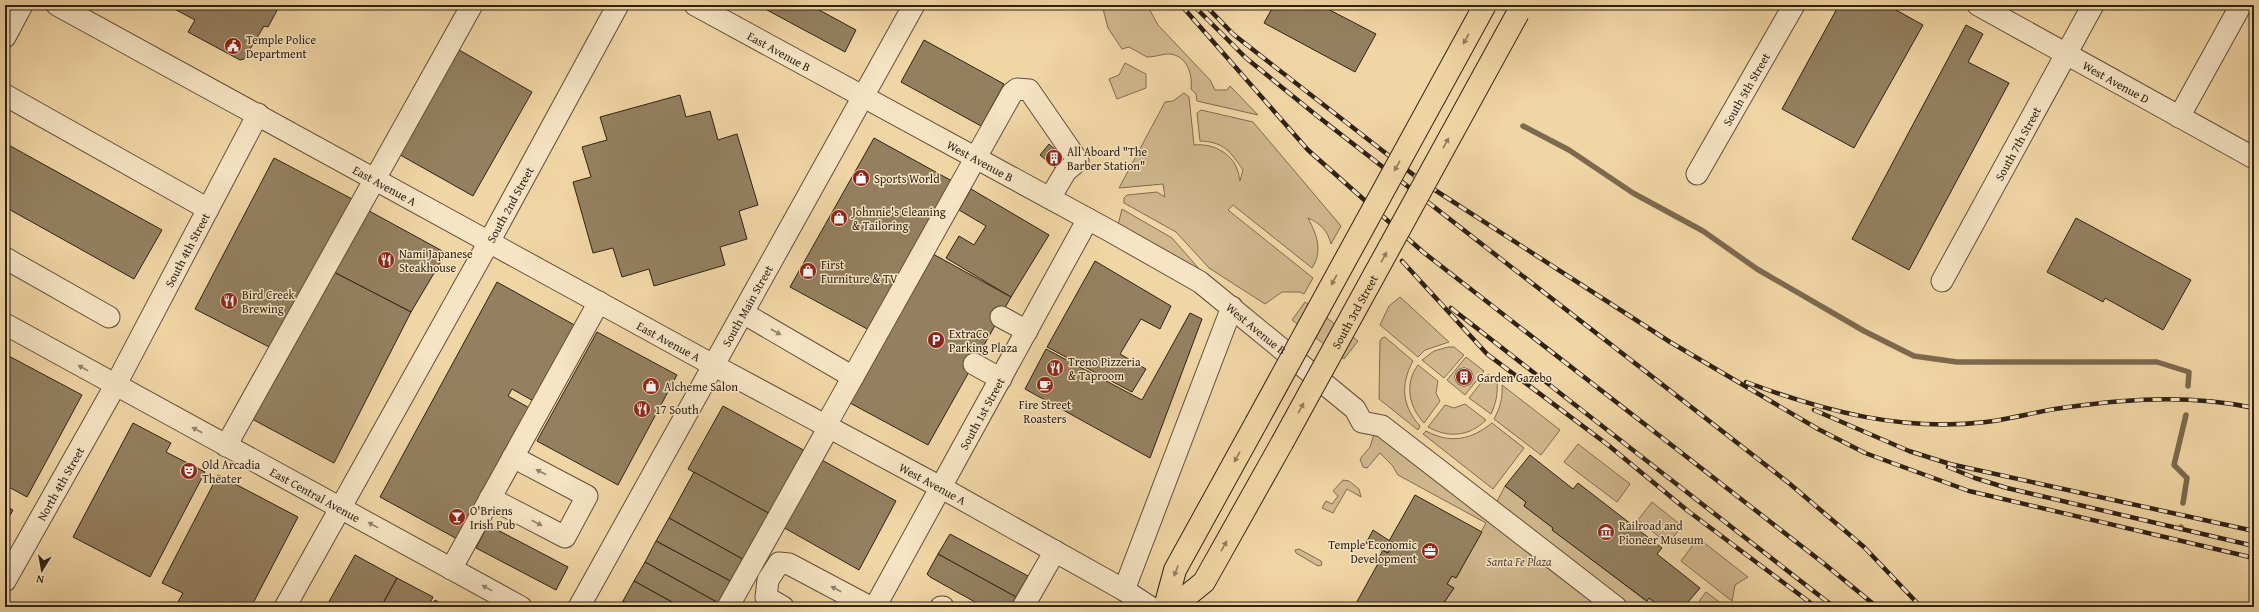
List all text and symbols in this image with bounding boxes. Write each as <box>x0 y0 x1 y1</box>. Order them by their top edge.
street label: East Avenue B <box>745 27 814 75</box>
place label: Temple Police Department <box>246 31 316 62</box>
one-way arrow <box>1463 33 1469 45</box>
public building icon: Temple Police Department <box>223 36 243 56</box>
street label: South 5th Street <box>1718 49 1774 129</box>
street label: West Avenue D <box>2080 56 2153 107</box>
street label: South 7th Street <box>1990 103 2045 183</box>
street label: West Avenue B <box>944 135 1017 186</box>
one-way arrow <box>1443 138 1450 149</box>
place label: All Aboard "The Barber Station" <box>1067 143 1148 174</box>
building icon: All Aboard "The Barber Station" <box>1044 148 1064 168</box>
one-way arrow <box>1393 160 1400 171</box>
street label: East Avenue A <box>350 161 420 210</box>
street label: South 2nd Street <box>482 163 537 245</box>
shop icon: Sports World <box>851 168 871 188</box>
place label: Sports World <box>874 170 940 187</box>
place label: Johnnie's Cleaning & Tailoring <box>850 203 946 234</box>
shop icon: Johnnie's Cleaning & Tailoring <box>829 208 849 228</box>
street label: South 4th Street <box>160 209 214 290</box>
place label: Nami Japanese Steakhouse <box>399 245 473 276</box>
restaurant icon: Nami Japanese Steakhouse <box>376 250 396 270</box>
one-way arrow <box>1380 252 1387 263</box>
place label: First Furniture & TV <box>821 256 898 287</box>
street label: South Main Street <box>717 261 777 349</box>
shop icon: First Furniture & TV <box>798 261 818 281</box>
street label: South 3rd Street <box>1327 271 1382 352</box>
one-way arrow <box>1331 274 1338 286</box>
place label: Bird Creek Brewing <box>242 286 296 317</box>
restaurant icon: Bird Creek Brewing <box>219 291 239 311</box>
street label: West Avenue B <box>1223 298 1290 358</box>
street label: East Avenue A <box>634 316 704 366</box>
place label: ExtraCo Parking Plaza <box>949 325 1018 356</box>
one-way arrow <box>770 329 782 336</box>
parking icon: ExtraCo Parking Plaza <box>926 330 946 350</box>
place label: Treno Pizzeria & Taproom <box>1068 353 1141 384</box>
restaurant icon: Treno Pizzeria & Taproom <box>1045 358 1065 378</box>
one-way arrow <box>77 364 89 371</box>
building icon: Garden Gazebo <box>1454 367 1474 387</box>
place label: Garden Gazebo <box>1477 369 1552 386</box>
street label: South 1st Street <box>955 373 1008 452</box>
cafe icon: Fire Street Roasters <box>1035 375 1055 395</box>
shop icon: Alcheme Salon <box>641 376 661 396</box>
place label: Alcheme Salon <box>664 378 738 395</box>
place label: Fire Street Roasters <box>1019 396 1072 427</box>
restaurant icon: 17 South <box>632 399 652 419</box>
place label: 17 South <box>655 401 699 418</box>
one-way arrow <box>1298 402 1305 414</box>
one-way arrow <box>191 427 203 433</box>
street label: North 4th Street <box>32 443 88 524</box>
one-way arrow <box>1234 451 1241 463</box>
place label: Old Arcadia Theater <box>202 456 261 487</box>
street label: West Avenue A <box>896 458 970 509</box>
theatre icon: Old Arcadia Theater <box>179 461 199 481</box>
street label: East Central Avenue <box>267 463 364 526</box>
one-way arrow <box>536 469 547 475</box>
place label: O'Briens Irish Pub <box>470 502 515 533</box>
bar icon: O'Briens Irish Pub <box>447 507 467 527</box>
place label: Railroad and Pioneer Museum <box>1619 517 1704 548</box>
one-way arrow <box>531 519 543 526</box>
one-way arrow <box>367 522 379 529</box>
museum icon: Railroad and Pioneer Museum <box>1596 522 1616 542</box>
place label: Temple Economic Development <box>1328 536 1418 567</box>
one-way arrow <box>1221 540 1228 552</box>
office icon: Temple Economic Development <box>1420 541 1440 561</box>
north arrow <box>22 550 62 590</box>
park label: Santa Fe Plaza <box>1486 553 1552 570</box>
one-way arrow <box>1172 566 1178 578</box>
text: N <box>34 571 45 588</box>
one-way arrow <box>481 585 492 592</box>
one-way arrow <box>830 585 841 592</box>

